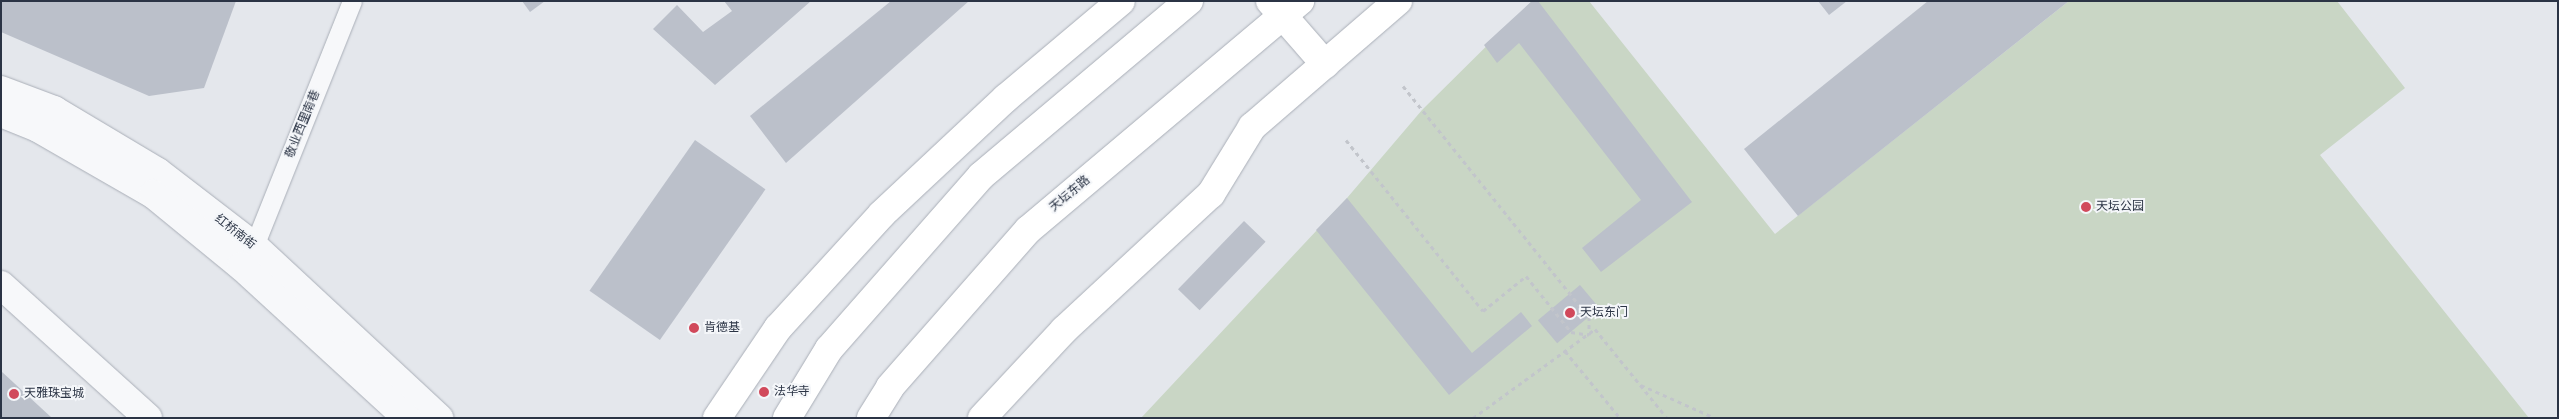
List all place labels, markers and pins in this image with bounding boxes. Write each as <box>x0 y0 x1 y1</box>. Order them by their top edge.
place label: 天坛公园 <box>2096 200 2144 214</box>
marker: 天坛公园 <box>2080 201 2092 213</box>
place label: 天坛东门 <box>1580 306 1628 320</box>
marker: 天坛东门 <box>1564 307 1576 319</box>
place label: 肯德基 <box>704 321 740 335</box>
marker: 肯德基 <box>688 322 700 334</box>
place label: 法华寺 <box>774 385 810 399</box>
marker: 法华寺 <box>758 386 770 398</box>
place label: 天雅珠宝城 <box>24 387 84 401</box>
marker: 天雅珠宝城 <box>8 388 20 400</box>

